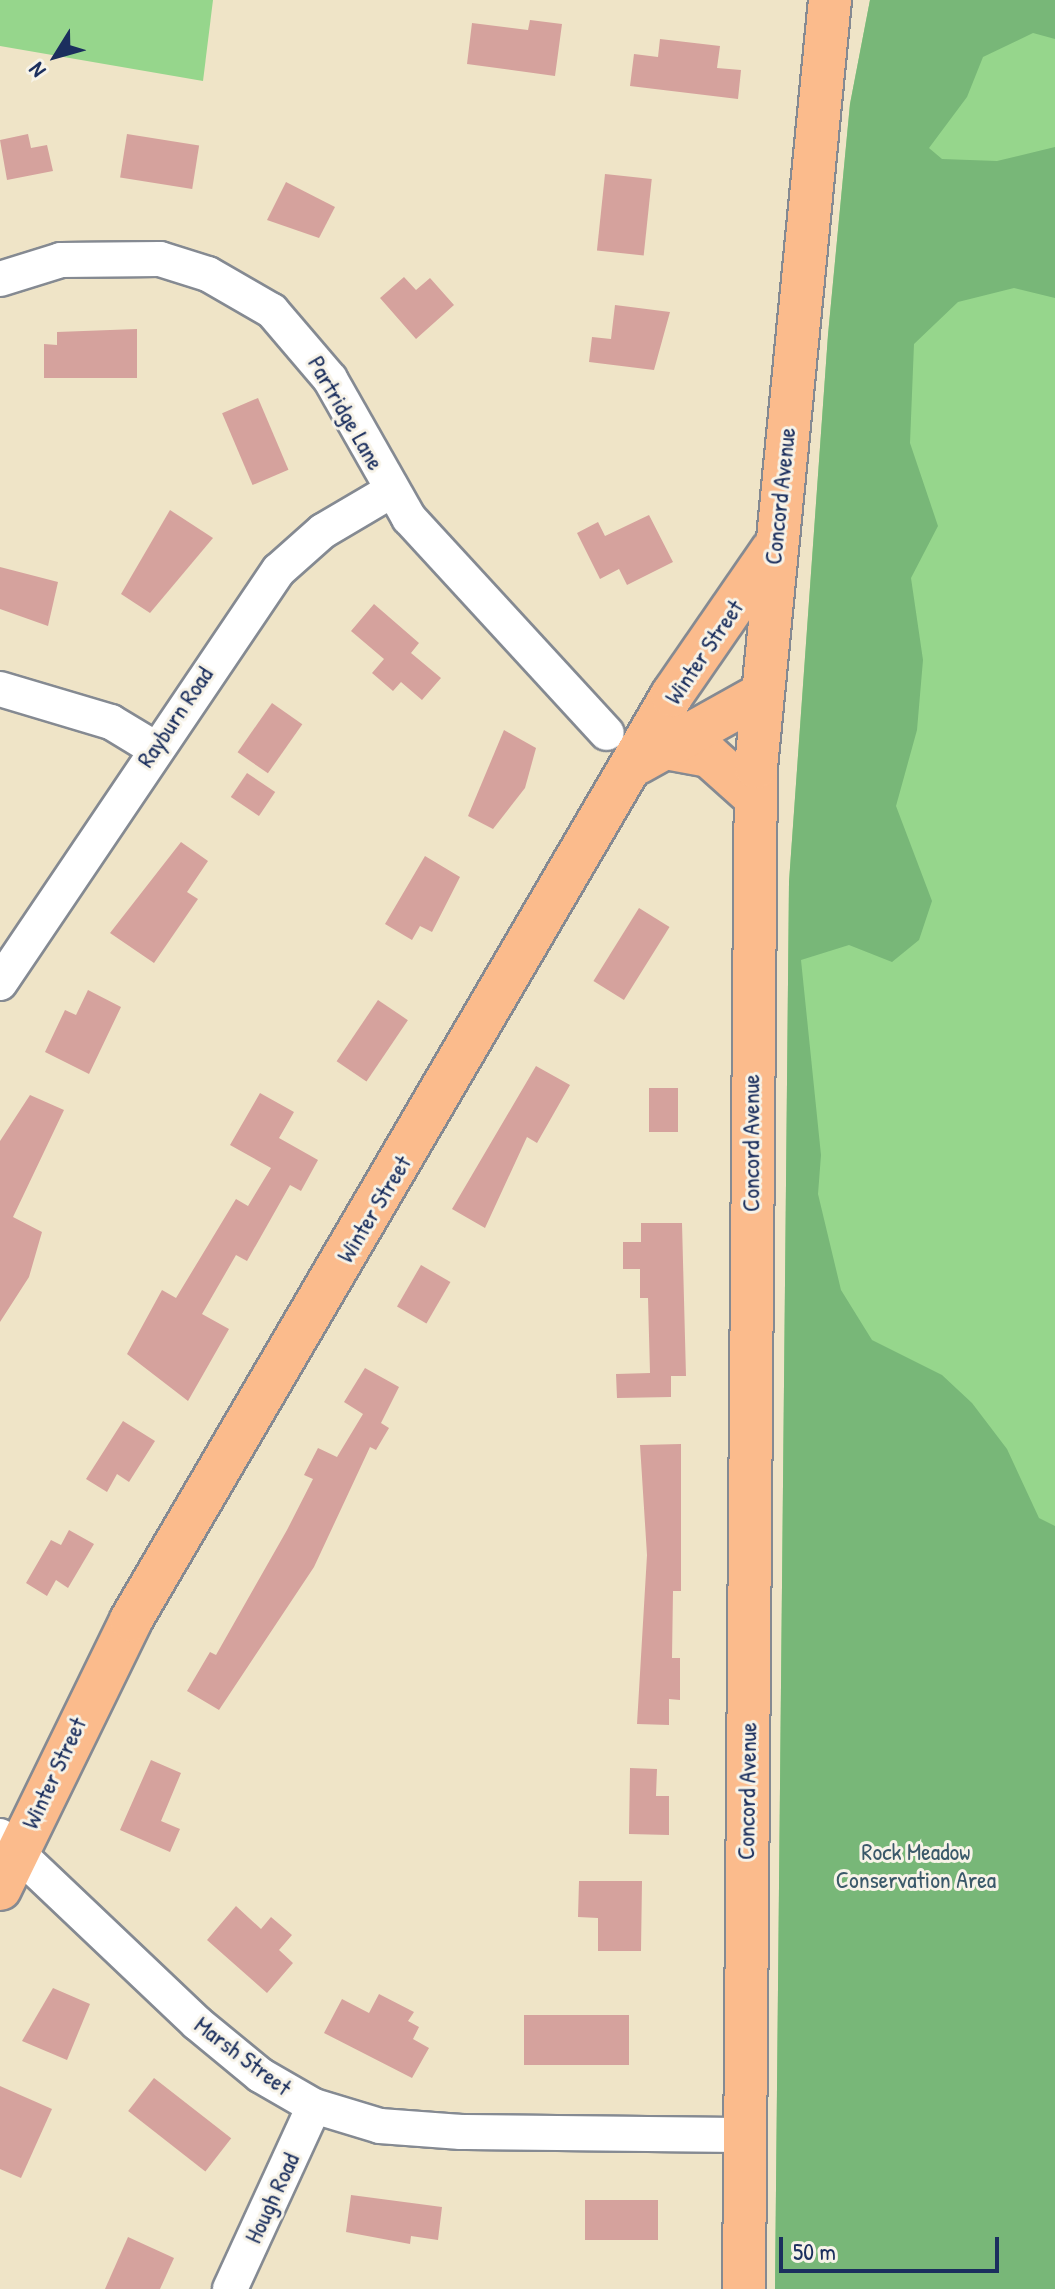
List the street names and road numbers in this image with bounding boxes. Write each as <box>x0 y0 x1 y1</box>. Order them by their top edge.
street label: Partridge Lane <box>302 351 390 475</box>
street label: Concord Avenue <box>758 426 802 566</box>
street label: Winter Street <box>659 594 749 710</box>
street label: Rayburn Road <box>131 661 219 773</box>
street label: Concord Avenue <box>737 1074 765 1212</box>
street label: Winter Street <box>331 1150 417 1268</box>
street label: Winter Street <box>16 1713 92 1833</box>
street label: Concord Avenue <box>731 1722 763 1860</box>
street label: Marsh Street <box>189 2010 297 2102</box>
street label: Hough Road <box>239 2148 305 2248</box>

